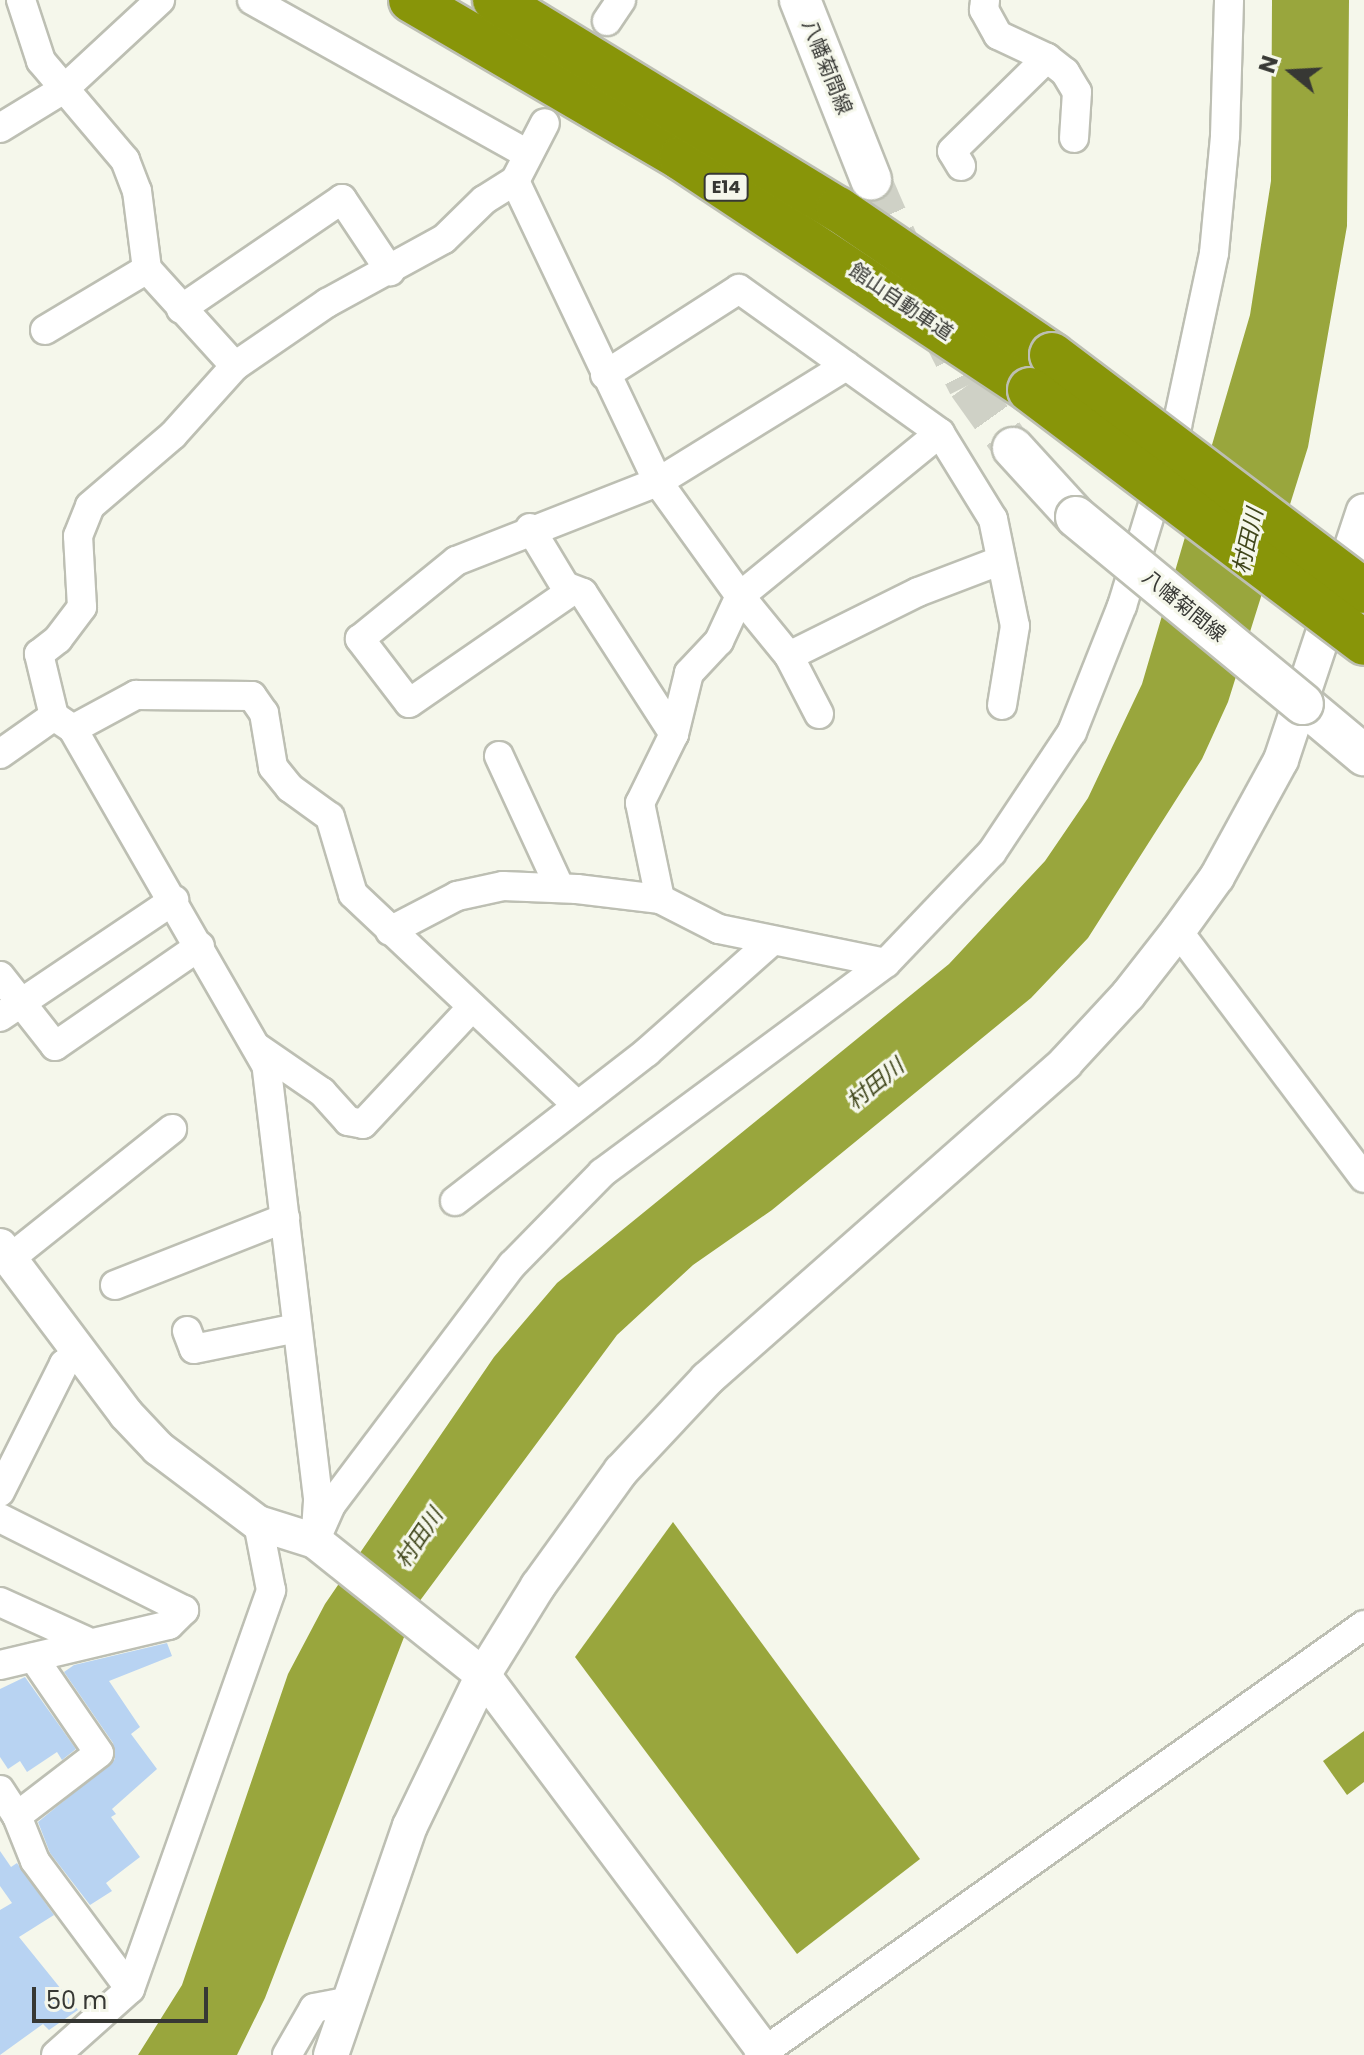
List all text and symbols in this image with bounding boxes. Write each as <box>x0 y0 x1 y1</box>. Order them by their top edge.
street label: 八幡菊間線 <box>797 16 857 118</box>
north arrow <box>1252 32 1332 112</box>
text: N <box>1251 52 1286 77</box>
road number: E14 <box>702 173 750 201</box>
street label: 館山自動車道 <box>845 259 957 345</box>
water label: 村田川 <box>1228 506 1268 576</box>
street label: 八幡菊間線 <box>1138 565 1230 647</box>
water label: 村田川 <box>841 1053 909 1115</box>
water label: 村田川 <box>390 1503 448 1573</box>
scale bar <box>36 1971 212 2021</box>
text: 50 m <box>46 1984 107 2017</box>

